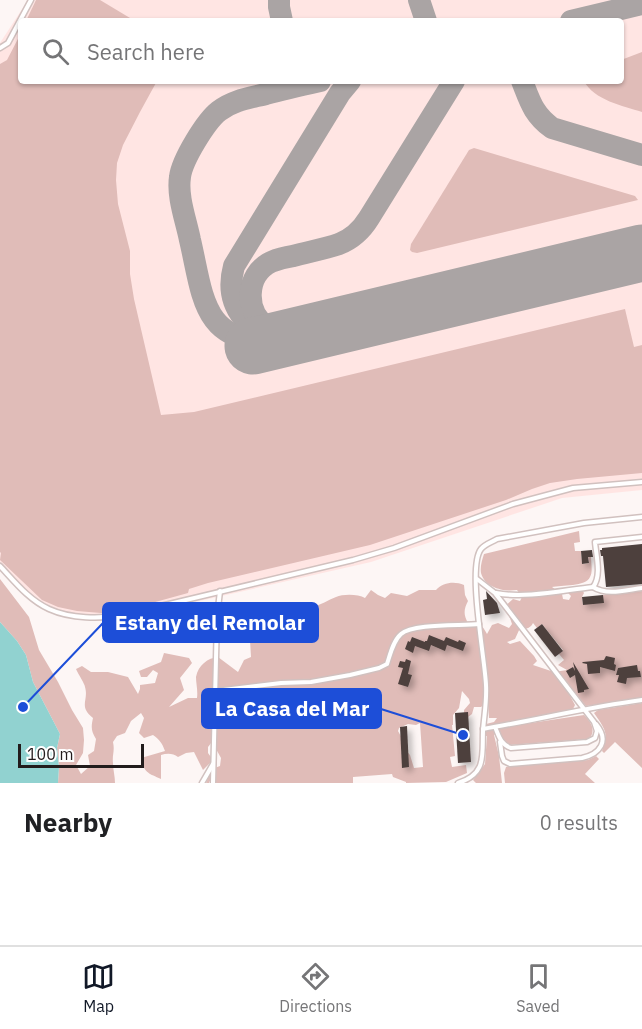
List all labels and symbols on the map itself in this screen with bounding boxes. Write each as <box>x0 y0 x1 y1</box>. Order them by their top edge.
callout: Estany del Remolar <box>103 603 318 642</box>
text: Estany del Remolar <box>115 608 306 636</box>
callout: La Casa del Mar <box>202 689 381 728</box>
text: La Casa del Mar <box>215 694 370 722</box>
scale bar <box>18 741 144 768</box>

